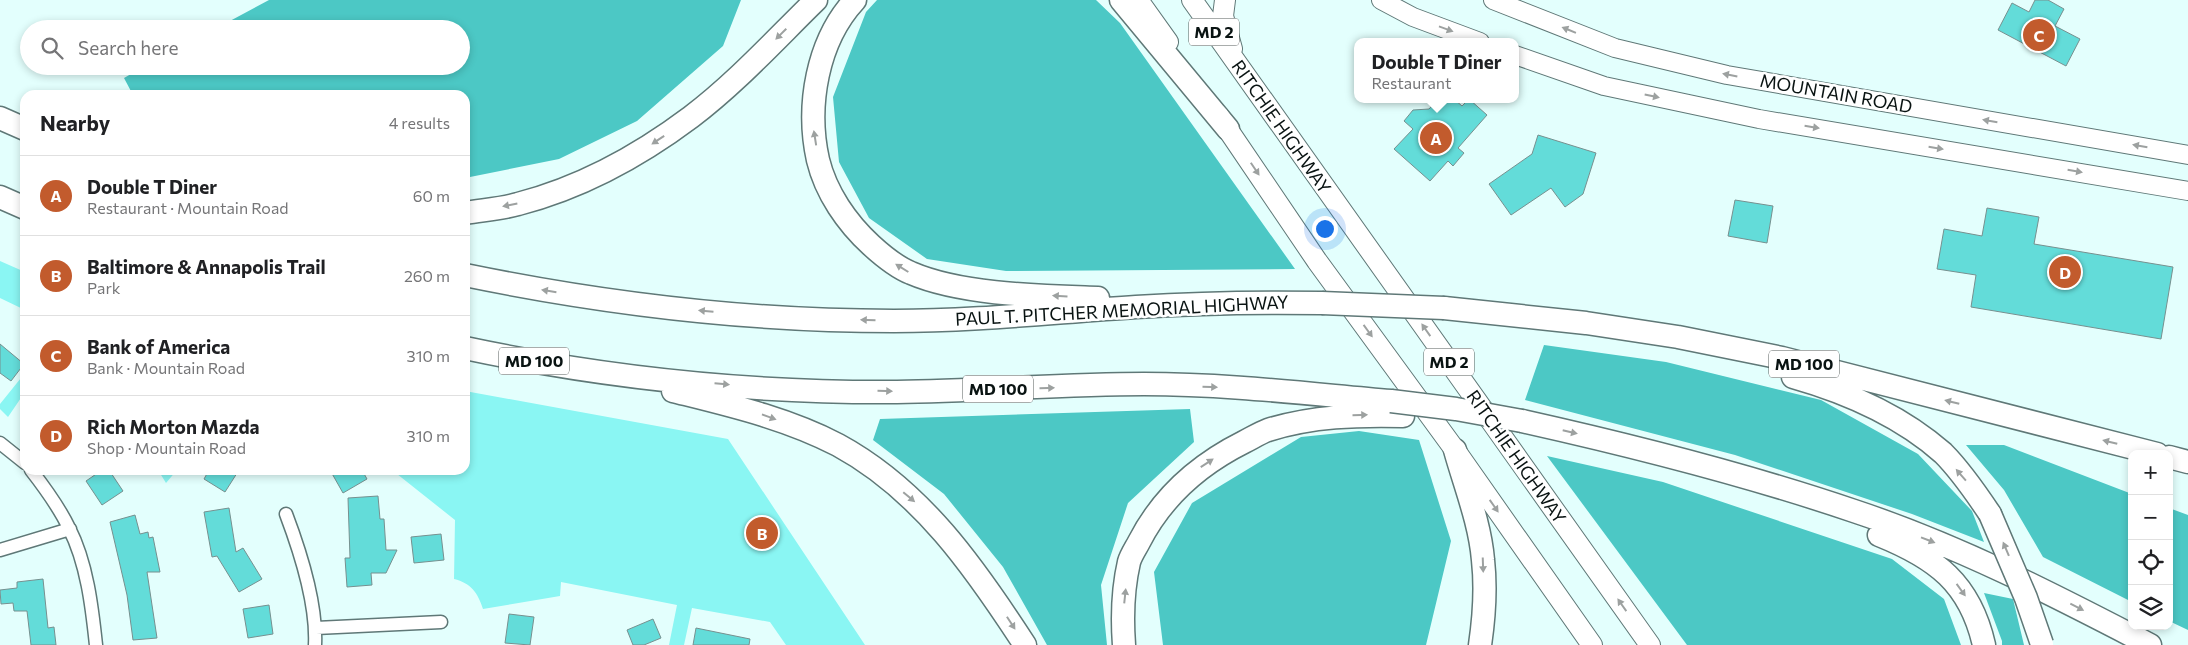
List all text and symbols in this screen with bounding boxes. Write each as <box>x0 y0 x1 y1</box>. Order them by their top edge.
pin: C <box>2023 16 2055 54</box>
road number: MD 2 <box>1189 18 1239 46</box>
search box <box>20 20 470 75</box>
one-way arrow <box>1439 26 1454 33</box>
one-way arrow <box>1562 26 1577 34</box>
one-way arrow <box>775 28 787 40</box>
icon: search <box>38 34 66 62</box>
text: Search here <box>78 36 178 59</box>
popup <box>1354 38 1519 103</box>
text: Double T Diner <box>1371 50 1502 73</box>
street label: RITCHIE HIGHWAY <box>1228 55 1336 198</box>
street label: MOUNTAIN ROAD <box>1758 69 1914 117</box>
one-way arrow <box>1723 71 1738 79</box>
text: Restaurant <box>1371 73 1452 92</box>
one-way arrow <box>1645 92 1660 100</box>
text: Nearby <box>40 110 110 135</box>
text: 4 results <box>389 113 450 132</box>
one-way arrow <box>1982 116 1998 124</box>
pin: A <box>1420 119 1452 157</box>
one-way arrow <box>1804 123 1820 131</box>
one-way arrow <box>811 129 819 145</box>
one-way arrow <box>651 135 665 145</box>
one-way arrow <box>2132 142 2148 150</box>
one-way arrow <box>1928 144 1944 152</box>
one-way arrow <box>1250 163 1260 176</box>
one-way arrow <box>2068 167 2084 175</box>
text: Double T Diner <box>87 175 217 198</box>
text: A <box>50 186 62 205</box>
text: 60 m <box>413 186 450 205</box>
text: Restaurant · Mountain Road <box>87 198 289 217</box>
one-way arrow <box>502 202 518 210</box>
your location <box>1312 216 1338 242</box>
pin: D <box>2049 253 2081 291</box>
text: Baltimore & Annapolis Trail <box>87 255 326 278</box>
one-way arrow <box>895 263 908 273</box>
text: B <box>51 266 61 285</box>
text: 260 m <box>404 266 450 285</box>
text: Park <box>87 278 120 297</box>
one-way arrow <box>541 287 557 295</box>
street label: PAUL T. PITCHER MEMORIAL HIGHWAY <box>955 290 1290 330</box>
one-way arrow <box>1052 292 1068 300</box>
one-way arrow <box>698 307 714 315</box>
one-way arrow <box>860 316 876 324</box>
one-way arrow <box>1421 323 1431 337</box>
one-way arrow <box>1363 324 1373 338</box>
text: Bank of America <box>87 335 230 358</box>
text: C <box>51 346 61 365</box>
text: 310 m <box>407 346 450 365</box>
road number: MD 100 <box>499 348 569 374</box>
road number: MD 2 <box>1424 348 1474 376</box>
road number: MD 100 <box>1769 350 1839 378</box>
text: Bank · Mountain Road <box>87 358 245 377</box>
road number: MD 100 <box>963 376 1033 402</box>
one-way arrow <box>715 380 731 388</box>
one-way arrow <box>1039 383 1055 391</box>
one-way arrow <box>1202 383 1218 391</box>
street label: RITCHIE HIGHWAY <box>1463 385 1571 528</box>
one-way arrow <box>877 388 893 396</box>
one-way arrow <box>1945 397 1960 405</box>
one-way arrow <box>1352 411 1368 419</box>
one-way arrow <box>762 414 777 421</box>
text: Rich Morton Mazda <box>87 415 260 438</box>
text: D <box>50 426 62 445</box>
text: 310 m <box>407 426 450 445</box>
one-way arrow <box>1562 428 1578 436</box>
text: Shop · Mountain Road <box>87 438 246 457</box>
one-way arrow <box>2102 438 2117 446</box>
map controls <box>2128 450 2173 630</box>
button: + <box>2128 450 2173 495</box>
one-way arrow <box>1201 459 1214 468</box>
one-way arrow <box>1956 468 1967 481</box>
one-way arrow <box>902 492 915 503</box>
button: − <box>2128 495 2173 540</box>
one-way arrow <box>1489 499 1499 512</box>
pin: B <box>746 514 778 552</box>
one-way arrow <box>1921 537 1936 544</box>
button: locate <box>2128 540 2173 585</box>
one-way arrow <box>2002 542 2010 556</box>
one-way arrow <box>1480 558 1488 574</box>
one-way arrow <box>1956 584 1966 597</box>
button: layers <box>2128 585 2173 630</box>
one-way arrow <box>1121 588 1129 604</box>
one-way arrow <box>1617 598 1627 612</box>
one-way arrow <box>2069 603 2084 611</box>
one-way arrow <box>1006 616 1016 630</box>

